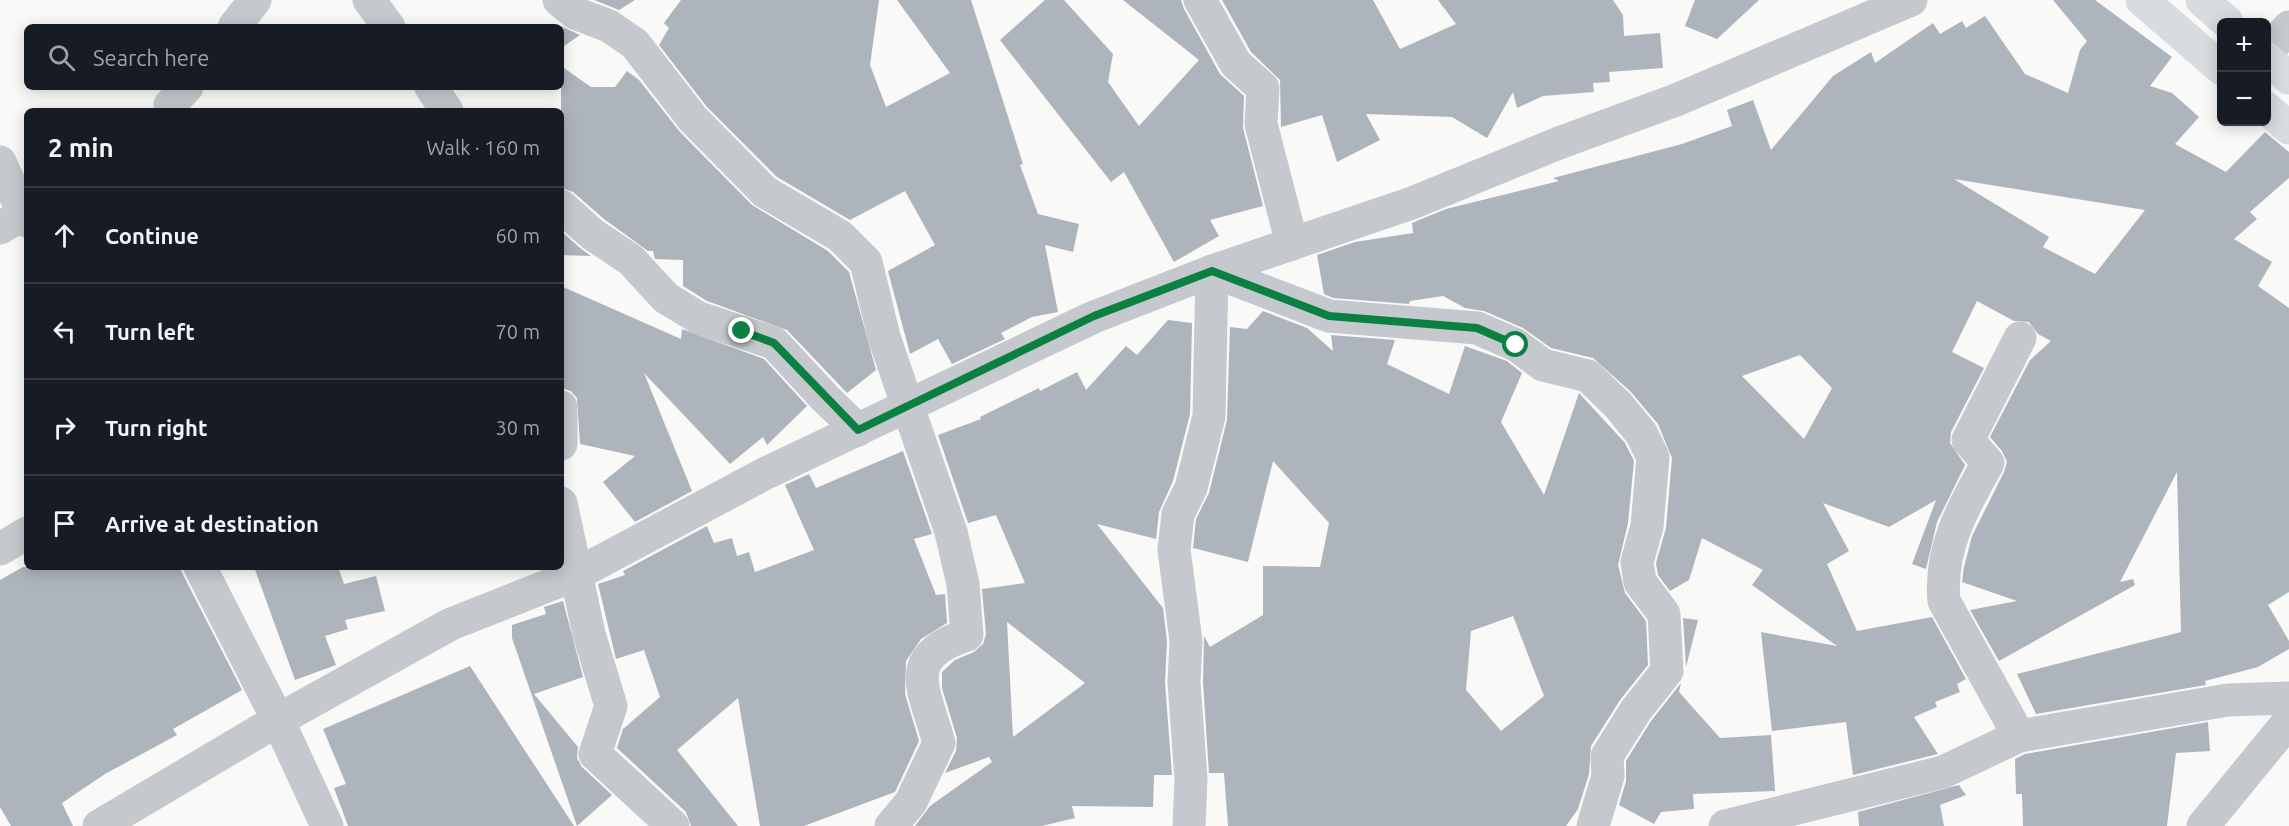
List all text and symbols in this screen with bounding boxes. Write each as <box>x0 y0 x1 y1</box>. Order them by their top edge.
map controls <box>2217 18 2271 126</box>
button: + <box>2217 18 2271 72</box>
search box <box>24 24 564 90</box>
icon: search <box>45 41 78 74</box>
text: Search here <box>93 45 209 70</box>
button: − <box>2217 72 2271 126</box>
text: 2 min <box>48 133 114 162</box>
text: Walk · 160 m <box>427 136 540 159</box>
icon: ahead <box>48 219 81 252</box>
text: Continue <box>105 223 199 248</box>
text: 60 m <box>496 224 540 247</box>
icon: left <box>48 315 81 348</box>
route end <box>728 317 754 343</box>
text: Turn left <box>105 319 195 344</box>
text: 70 m <box>496 320 540 343</box>
route start <box>1502 331 1528 357</box>
icon: right <box>48 411 81 444</box>
text: Turn right <box>105 415 207 440</box>
text: 30 m <box>496 416 540 439</box>
icon: arrive <box>48 507 81 540</box>
text: Arrive at destination <box>105 511 319 536</box>

